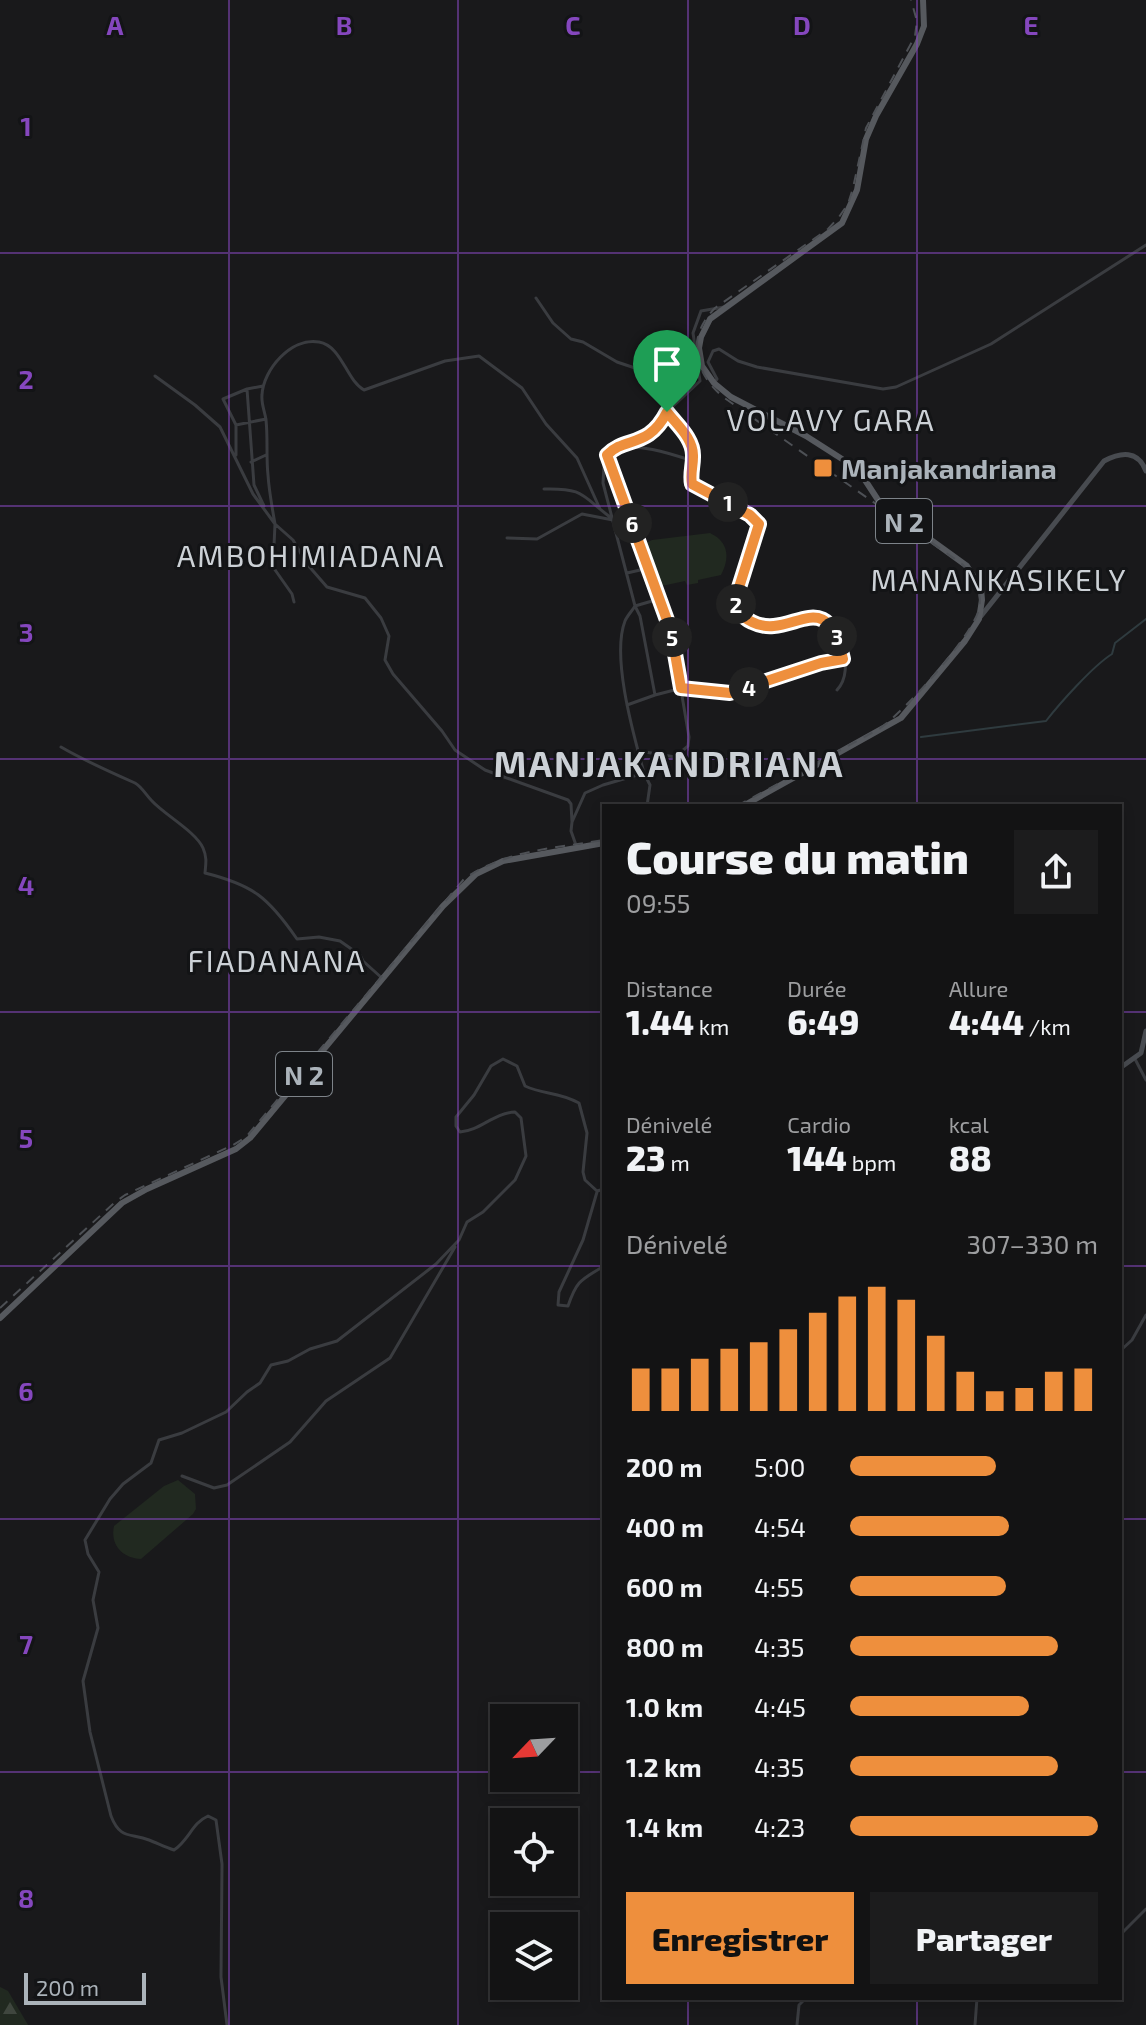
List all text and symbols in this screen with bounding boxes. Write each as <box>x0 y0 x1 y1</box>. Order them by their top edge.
text: A <box>107 9 124 40</box>
text: B <box>336 9 352 40</box>
text: C <box>565 9 581 40</box>
text: D <box>793 9 811 40</box>
text: E <box>1023 9 1039 40</box>
text: 1 <box>20 110 32 141</box>
pin <box>633 330 701 412</box>
icon: arrive <box>645 342 689 386</box>
text: 2 <box>18 363 34 394</box>
district label: VOLAVY GARA <box>726 401 936 437</box>
place label: Manjakandriana <box>841 451 1057 485</box>
marker: Manjakandriana <box>812 457 834 479</box>
pin: 1 <box>708 482 748 522</box>
text: 1 <box>723 489 733 515</box>
road number: N 2 <box>876 499 932 543</box>
pin: 6 <box>612 503 652 543</box>
text: 6 <box>626 510 638 536</box>
district label: AMBOHIMIADANA <box>177 537 445 573</box>
district label: MANANKASIKELY <box>870 561 1128 597</box>
pin: 2 <box>716 584 756 624</box>
text: 2 <box>730 591 742 617</box>
text: 3 <box>19 616 33 647</box>
pin: 3 <box>817 616 857 656</box>
pin: 5 <box>652 617 692 657</box>
text: 3 <box>831 623 843 649</box>
text: 5 <box>666 624 678 650</box>
pin: 4 <box>729 667 769 707</box>
text: 4 <box>742 674 756 700</box>
district label: MANJAKANDRIANA <box>493 741 845 784</box>
text: Course du matin <box>626 830 969 883</box>
button: share <box>1014 830 1098 914</box>
text: 4 <box>18 869 34 900</box>
text: 09:55 <box>626 887 691 918</box>
district label: FIADANANA <box>188 942 366 978</box>
text: Distance <box>626 975 713 1001</box>
text: Durée <box>787 975 847 1001</box>
text: Allure <box>949 975 1008 1001</box>
text: 1.44 <box>626 1001 694 1042</box>
text: 6:49 <box>787 1001 859 1042</box>
text: 4:44 <box>949 1001 1024 1042</box>
text: km <box>694 1013 729 1039</box>
text: /km <box>1024 1013 1071 1039</box>
road number: N 2 <box>276 1052 332 1096</box>
text: Dénivelé <box>626 1111 712 1137</box>
text: Cardio <box>787 1111 851 1137</box>
text: kcal <box>949 1111 989 1137</box>
text: 5 <box>19 1122 33 1153</box>
text: 23 <box>626 1137 666 1178</box>
text: 144 <box>787 1137 847 1178</box>
text: 88 <box>949 1137 992 1178</box>
text: m <box>666 1149 690 1175</box>
text: bpm <box>847 1149 896 1175</box>
text: Dénivelé <box>626 1228 728 1259</box>
text: 307–330 m <box>967 1228 1098 1259</box>
text: 6 <box>18 1375 34 1406</box>
text: 200 m <box>626 1451 702 1482</box>
text: 5:00 <box>754 1451 805 1482</box>
text: 400 m <box>626 1511 704 1542</box>
text: 4:54 <box>754 1511 806 1542</box>
text: 600 m <box>626 1571 703 1602</box>
text: 4:55 <box>754 1571 804 1602</box>
text: 7 <box>19 1628 33 1659</box>
text: 800 m <box>626 1631 704 1662</box>
text: 4:35 <box>754 1631 805 1662</box>
text: 1.0 km <box>626 1691 703 1722</box>
text: 4:45 <box>754 1691 806 1722</box>
north arrow <box>490 1704 578 1792</box>
map controls <box>490 1704 578 2000</box>
text: 1.2 km <box>626 1751 702 1782</box>
text: 4:35 <box>754 1751 805 1782</box>
button: locate <box>490 1808 578 1896</box>
text: 1.4 km <box>626 1811 703 1842</box>
text: 4:23 <box>754 1811 805 1842</box>
text: 8 <box>18 1882 34 1913</box>
button: Enregistrer <box>626 1892 854 1984</box>
button: Partager <box>870 1892 1098 1984</box>
button: layers <box>490 1912 578 2000</box>
scale bar <box>24 1969 146 2005</box>
text: 200 m <box>36 1974 99 2000</box>

